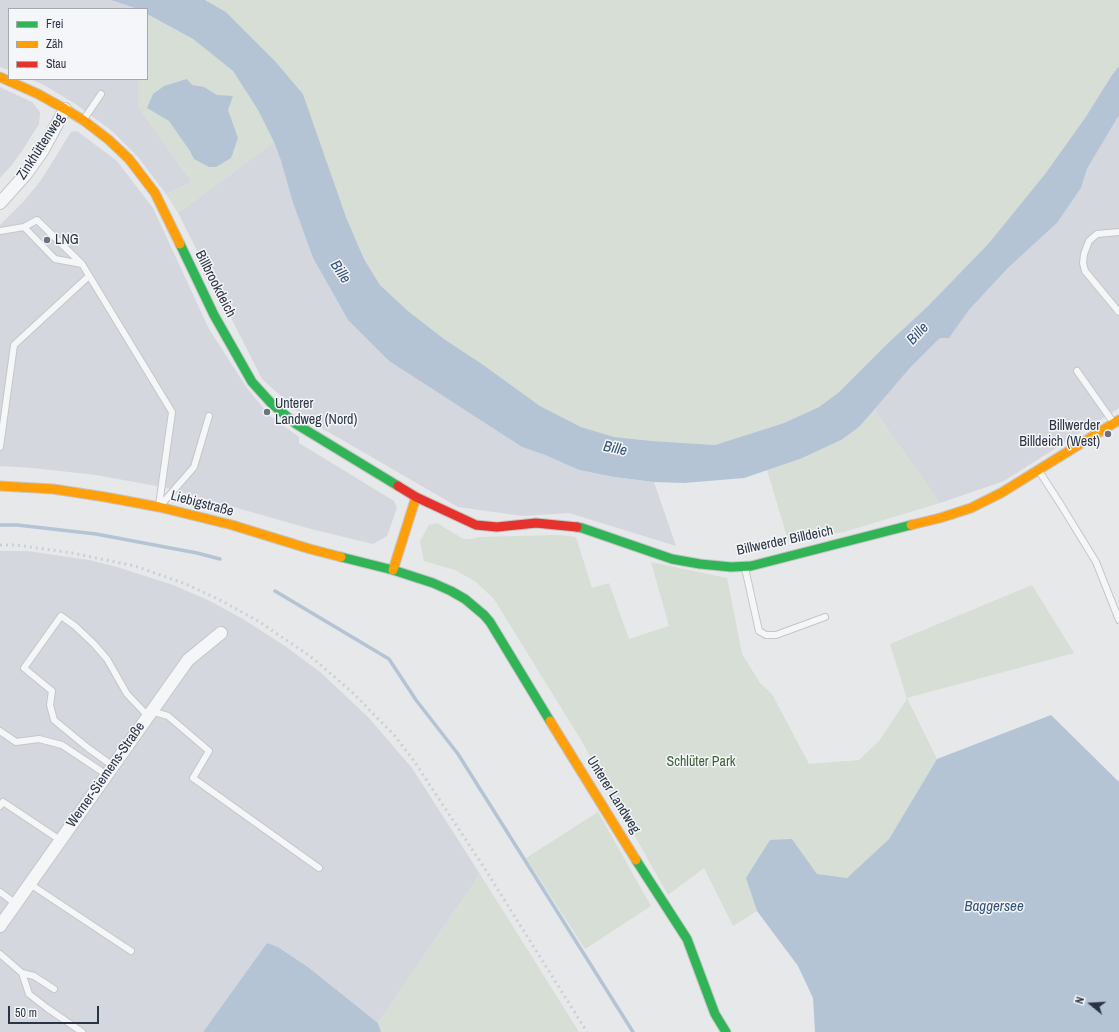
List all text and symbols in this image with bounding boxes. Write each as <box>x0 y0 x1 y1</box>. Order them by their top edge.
legend <box>8 8 148 80</box>
text: Frei <box>46 16 64 32</box>
text: Zäh <box>46 36 63 52</box>
text: Stau <box>46 56 66 72</box>
street label: Zinkhüttenweg <box>13 111 69 183</box>
place label: LNG <box>55 232 79 248</box>
marker: LNG <box>42 235 52 245</box>
street label: Billbrookdeich <box>191 248 239 320</box>
water label: Bille <box>326 257 354 287</box>
water label: Bille <box>903 319 933 349</box>
place label: Unterer Landweg (Nord) <box>275 396 357 428</box>
marker: Unterer Landweg (Nord) <box>262 407 272 417</box>
place label: Billwerder Billdeich (West) <box>1019 418 1100 450</box>
marker: Billwerder Billdeich (West) <box>1103 429 1113 439</box>
water label: Bille <box>601 438 629 460</box>
street label: Liebigstraße <box>169 488 235 520</box>
street label: Billwerder Billdeich <box>735 523 835 559</box>
street label: Werner-Siemens-Straße <box>63 719 149 831</box>
street label: Unterer Landweg <box>583 753 643 837</box>
park label: Schlüter Park <box>667 754 735 770</box>
water label: Baggersee <box>964 898 1024 916</box>
north arrow <box>1071 984 1111 1024</box>
text: N <box>1072 995 1087 1006</box>
scale bar <box>10 998 101 1024</box>
text: 50 m <box>15 1005 37 1021</box>

